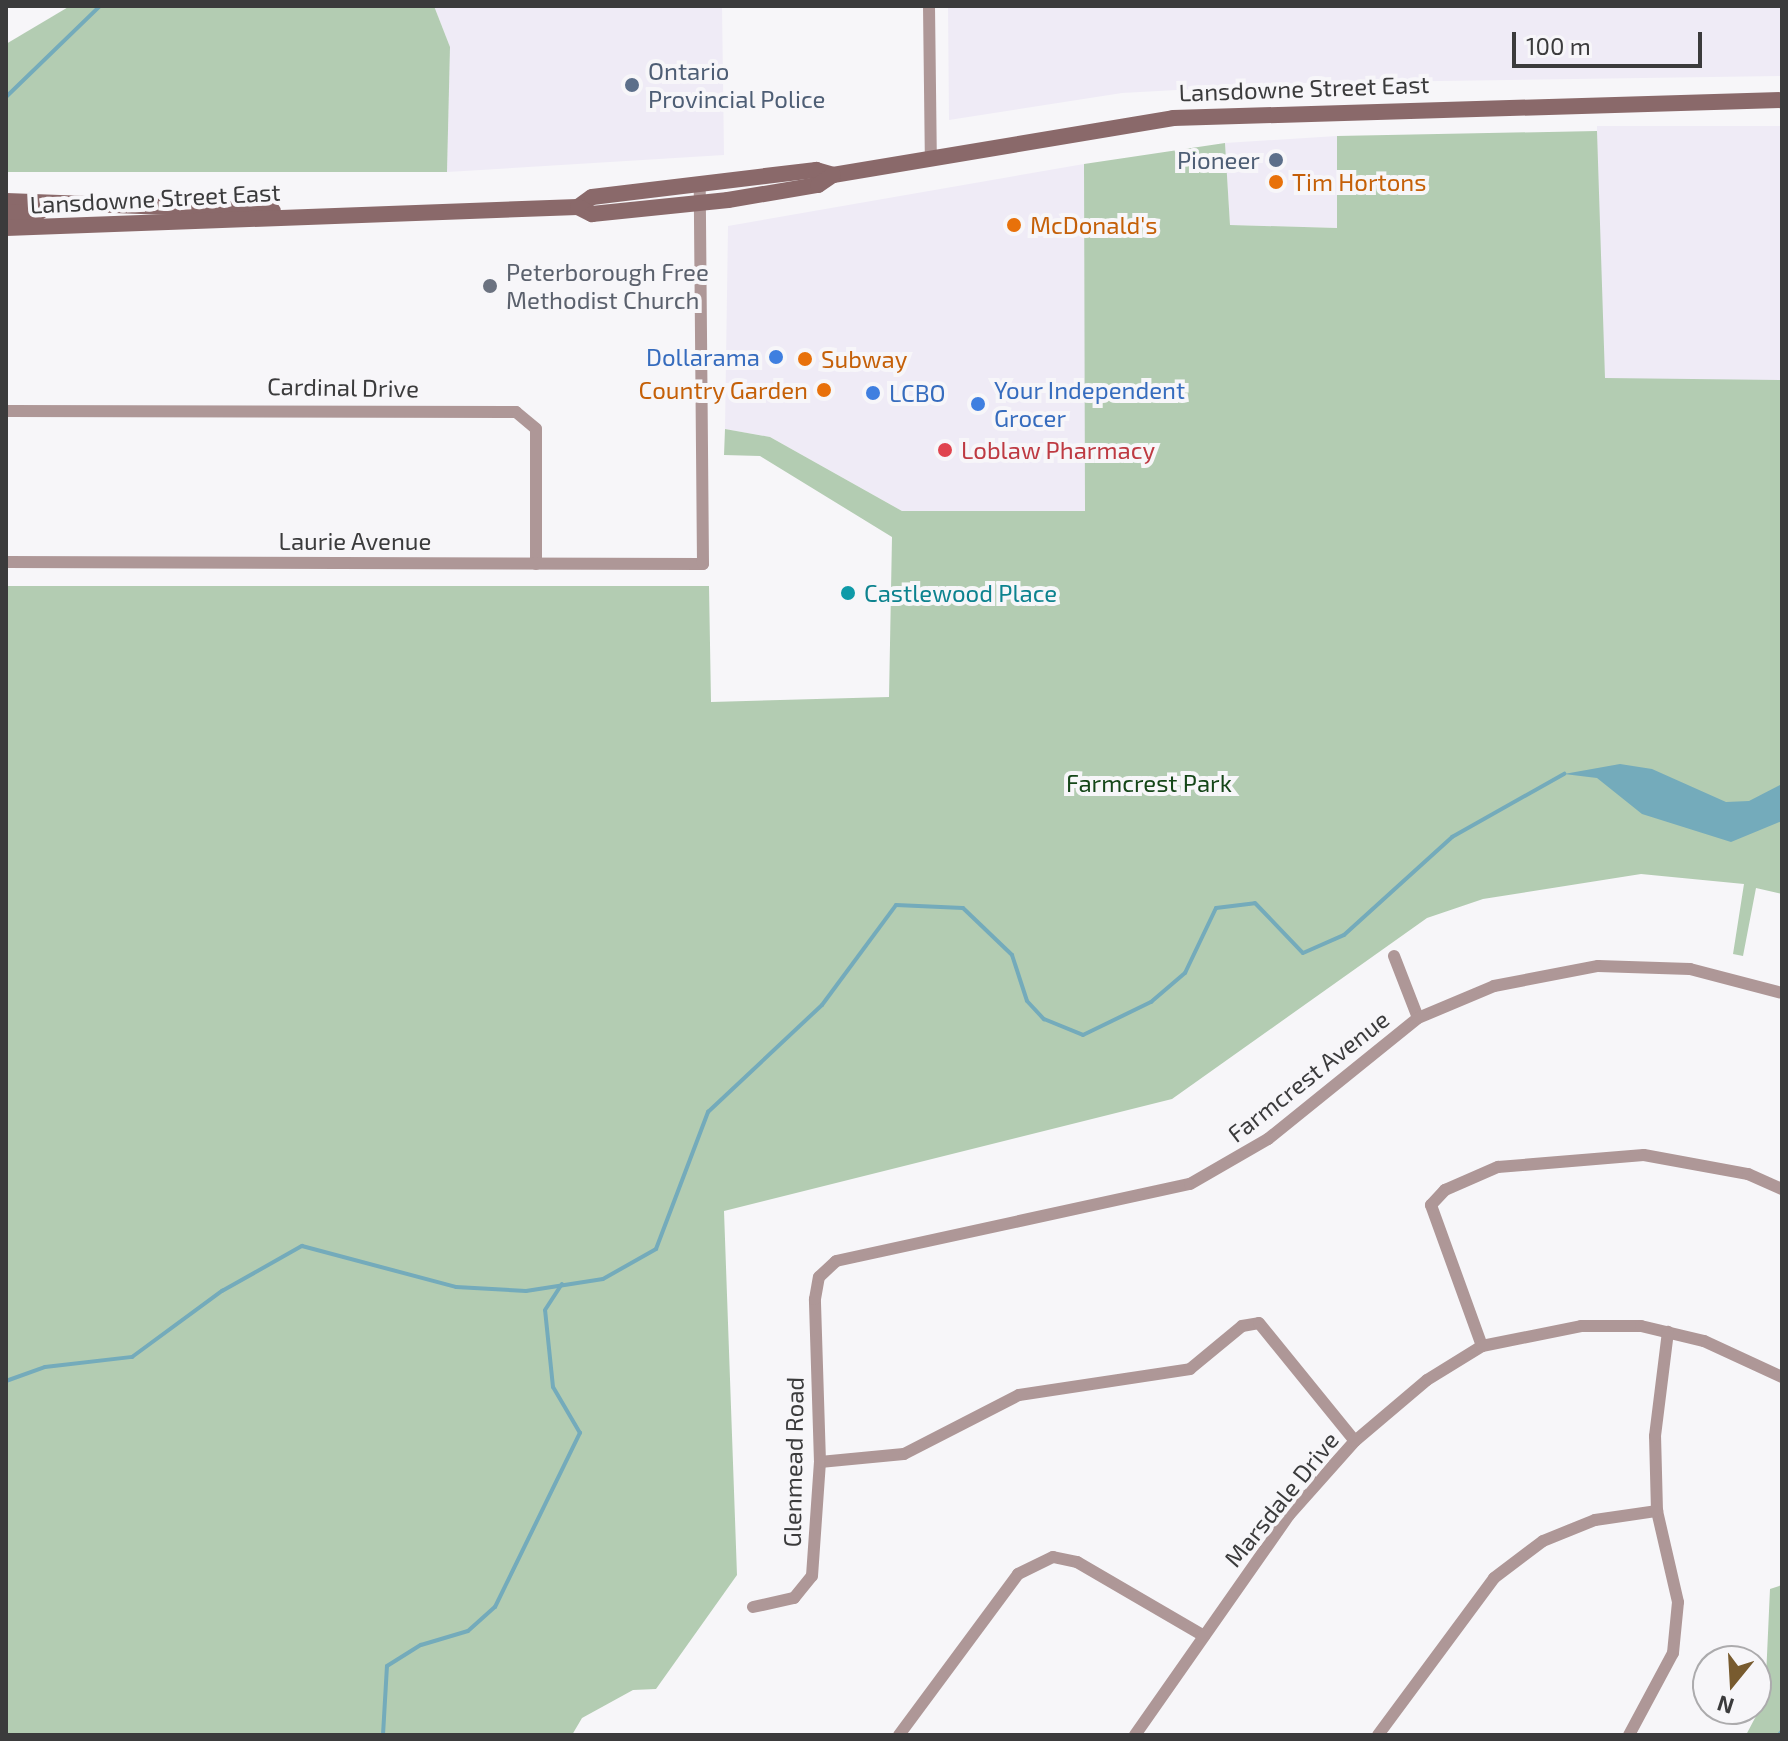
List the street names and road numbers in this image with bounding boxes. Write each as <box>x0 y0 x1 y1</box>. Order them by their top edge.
street label: Lansdowne Street East <box>1178 69 1430 107</box>
street label: Lansdowne Street East <box>29 177 281 219</box>
street label: Cardinal Drive <box>267 371 419 403</box>
street label: Laurie Avenue <box>278 527 432 555</box>
street label: Farmcrest Avenue <box>1221 1004 1395 1148</box>
street label: Glenmead Road <box>777 1377 809 1547</box>
street label: Marsdale Drive <box>1218 1426 1344 1572</box>

